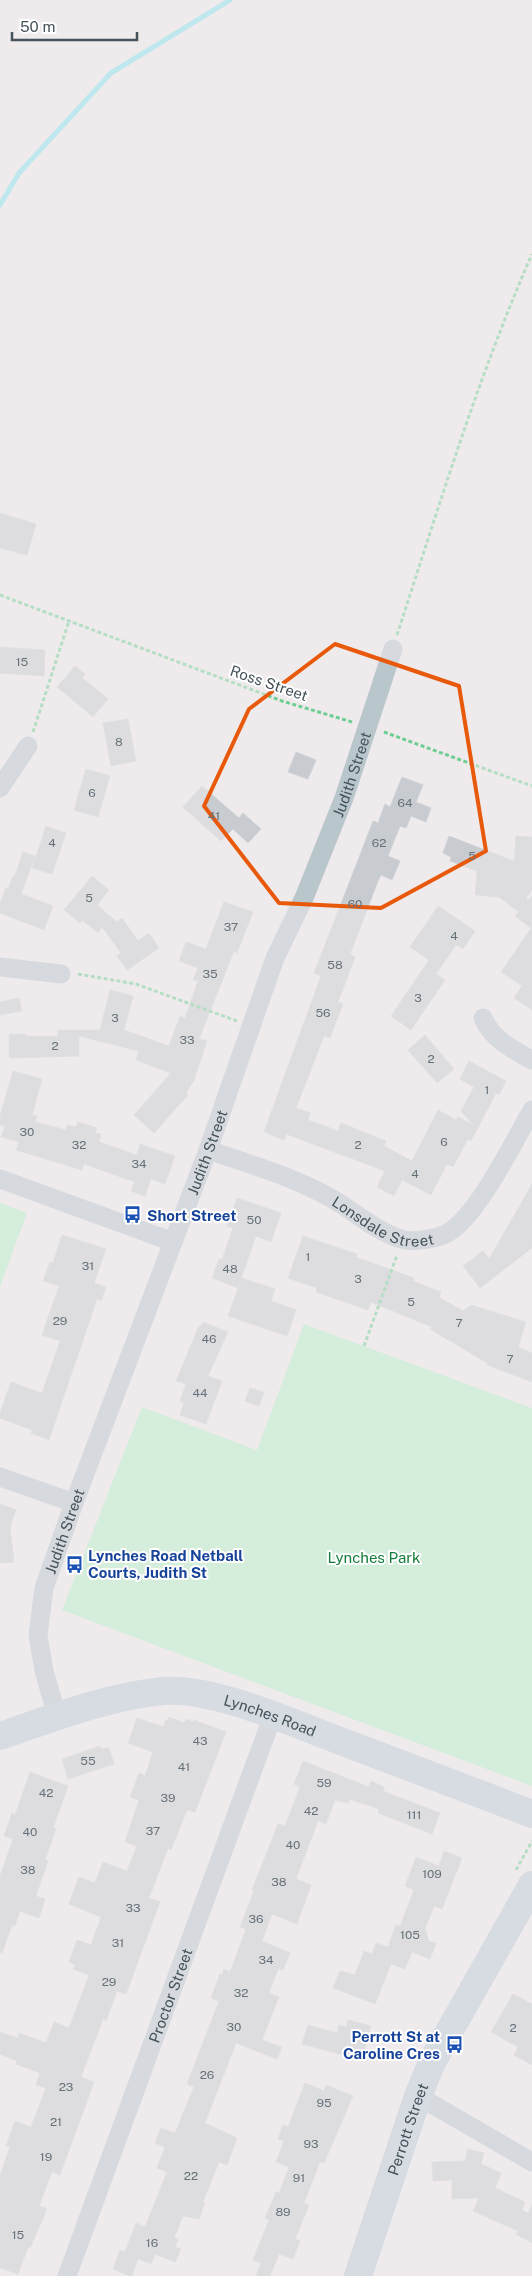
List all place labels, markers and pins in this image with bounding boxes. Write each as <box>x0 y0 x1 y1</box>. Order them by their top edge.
bus stop icon: Short Street <box>123 1205 143 1225</box>
place label: Short Street <box>147 1207 237 1224</box>
place label: Lynches Road Netball Courts, Judith St <box>88 1547 243 1581</box>
bus stop icon: Lynches Road Netball Courts, Judith St <box>64 1554 84 1574</box>
place label: Perrott St at Caroline Cres <box>343 2028 440 2062</box>
bus stop icon: Perrott St at Caroline Cres <box>444 2035 464 2055</box>

